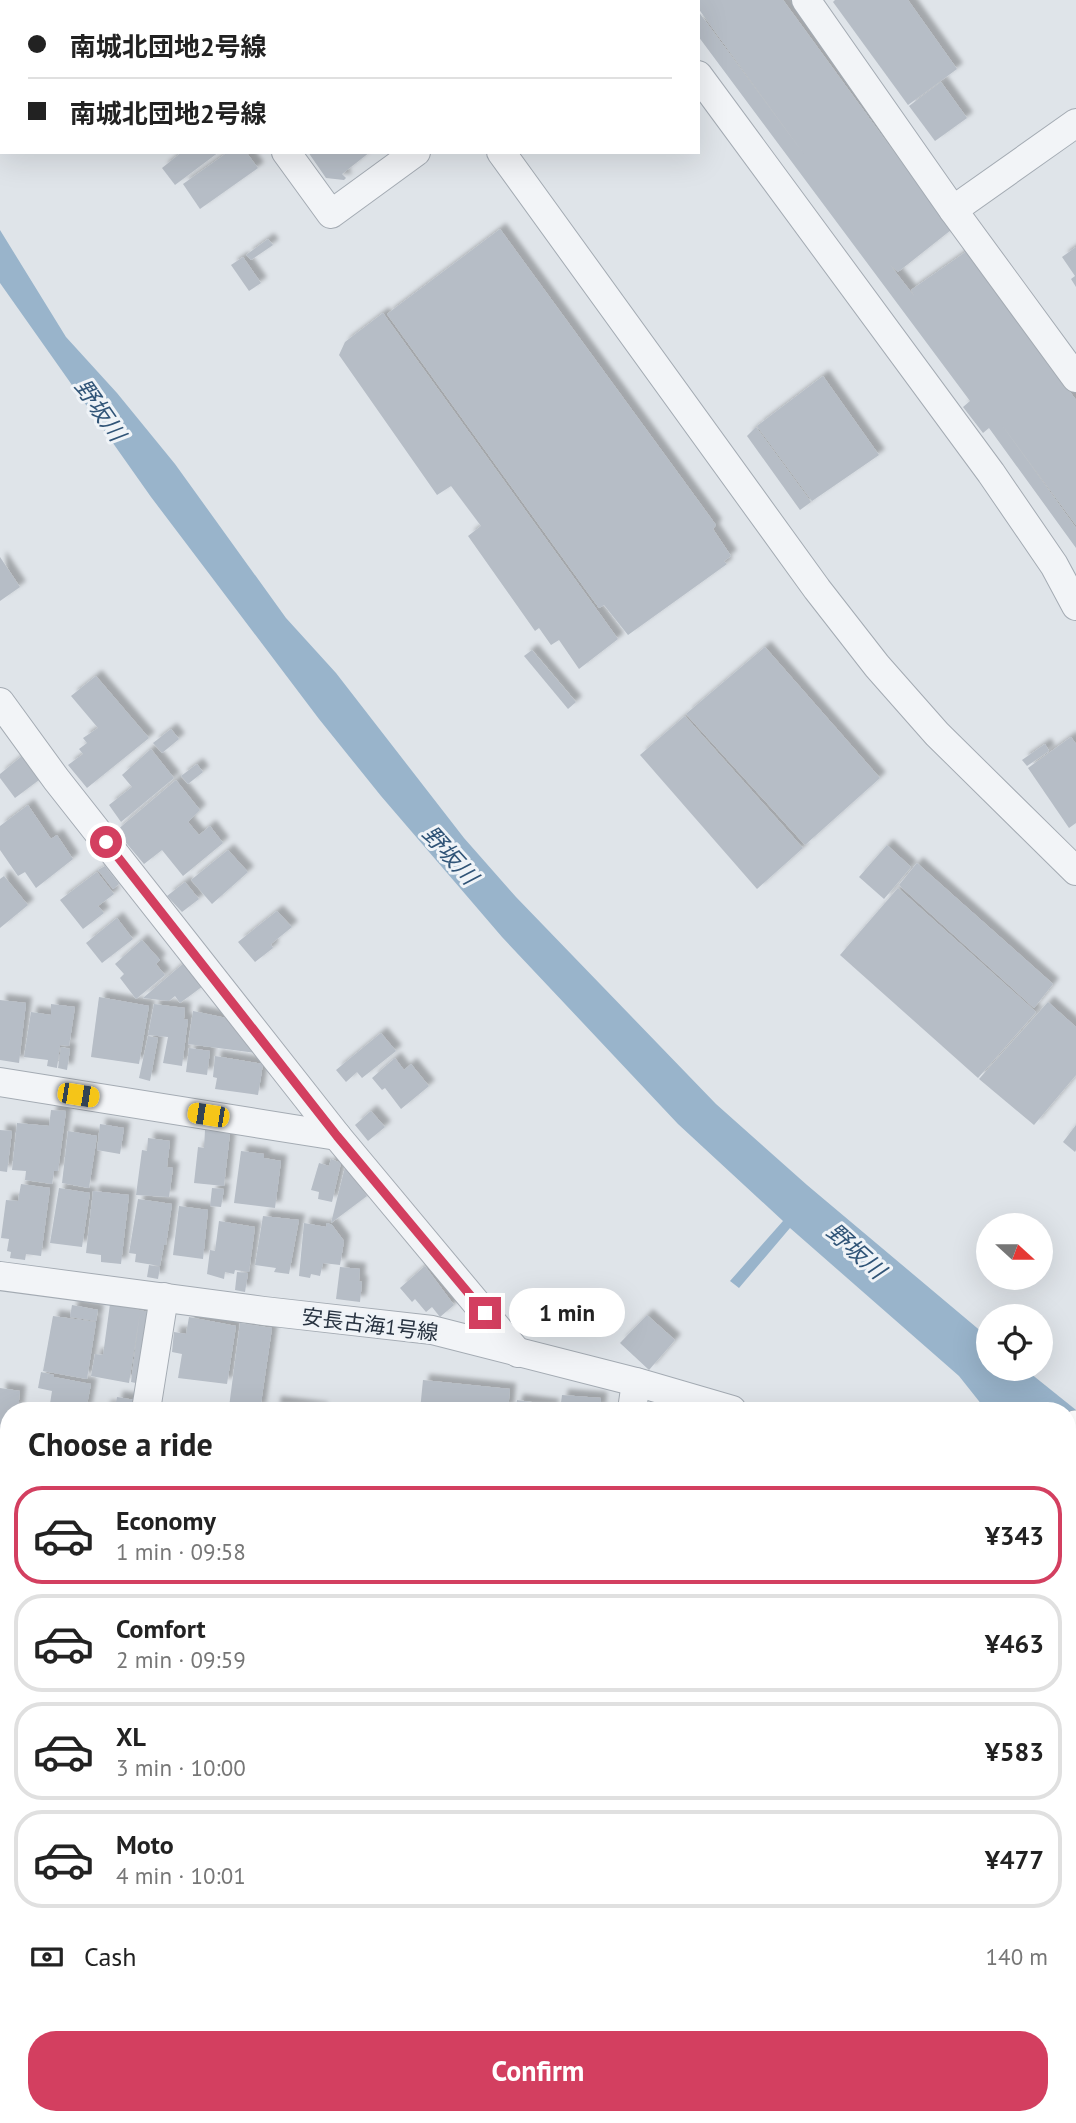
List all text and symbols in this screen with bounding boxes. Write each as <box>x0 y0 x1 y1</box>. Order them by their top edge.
text: 南城北団地2号線 <box>70 30 267 63</box>
text: 南城北団地2号線 <box>70 97 267 130</box>
water label: 野坂川 <box>69 373 134 449</box>
water label: 野坂川 <box>417 819 486 892</box>
route start <box>90 826 122 858</box>
car <box>56 1081 101 1109</box>
car <box>186 1101 231 1129</box>
north arrow <box>976 1213 1054 1290</box>
map controls <box>976 1213 1053 1381</box>
water label: 野坂川 <box>821 1217 894 1286</box>
callout: 1 min <box>510 1288 625 1338</box>
route end <box>469 1297 501 1329</box>
text: 1 min <box>539 1298 595 1327</box>
street label: 安長古海1号線 <box>300 1303 440 1346</box>
button: locate <box>976 1304 1053 1381</box>
text: Choose a ride <box>28 1423 213 1465</box>
icon: car <box>32 1504 95 1567</box>
text: Economy <box>116 1504 216 1537</box>
text: ¥343 <box>985 1519 1044 1552</box>
text: 1 min · 09:58 <box>116 1537 246 1566</box>
icon: car <box>32 1612 95 1675</box>
text: Comfort <box>116 1612 206 1645</box>
text: ¥463 <box>985 1627 1044 1660</box>
text: 2 min · 09:59 <box>116 1645 246 1674</box>
icon: car <box>32 1720 95 1783</box>
text: XL <box>116 1720 146 1753</box>
text: ¥583 <box>985 1735 1044 1768</box>
text: 3 min · 10:00 <box>116 1753 246 1782</box>
icon: car <box>32 1828 95 1891</box>
text: Moto <box>116 1828 174 1861</box>
text: ¥477 <box>985 1843 1044 1876</box>
text: 4 min · 10:01 <box>116 1861 246 1890</box>
icon: cash <box>28 1938 66 1976</box>
text: Cash <box>84 1940 136 1973</box>
text: 140 m <box>986 1942 1048 1971</box>
button: Confirm <box>28 2031 1048 2111</box>

